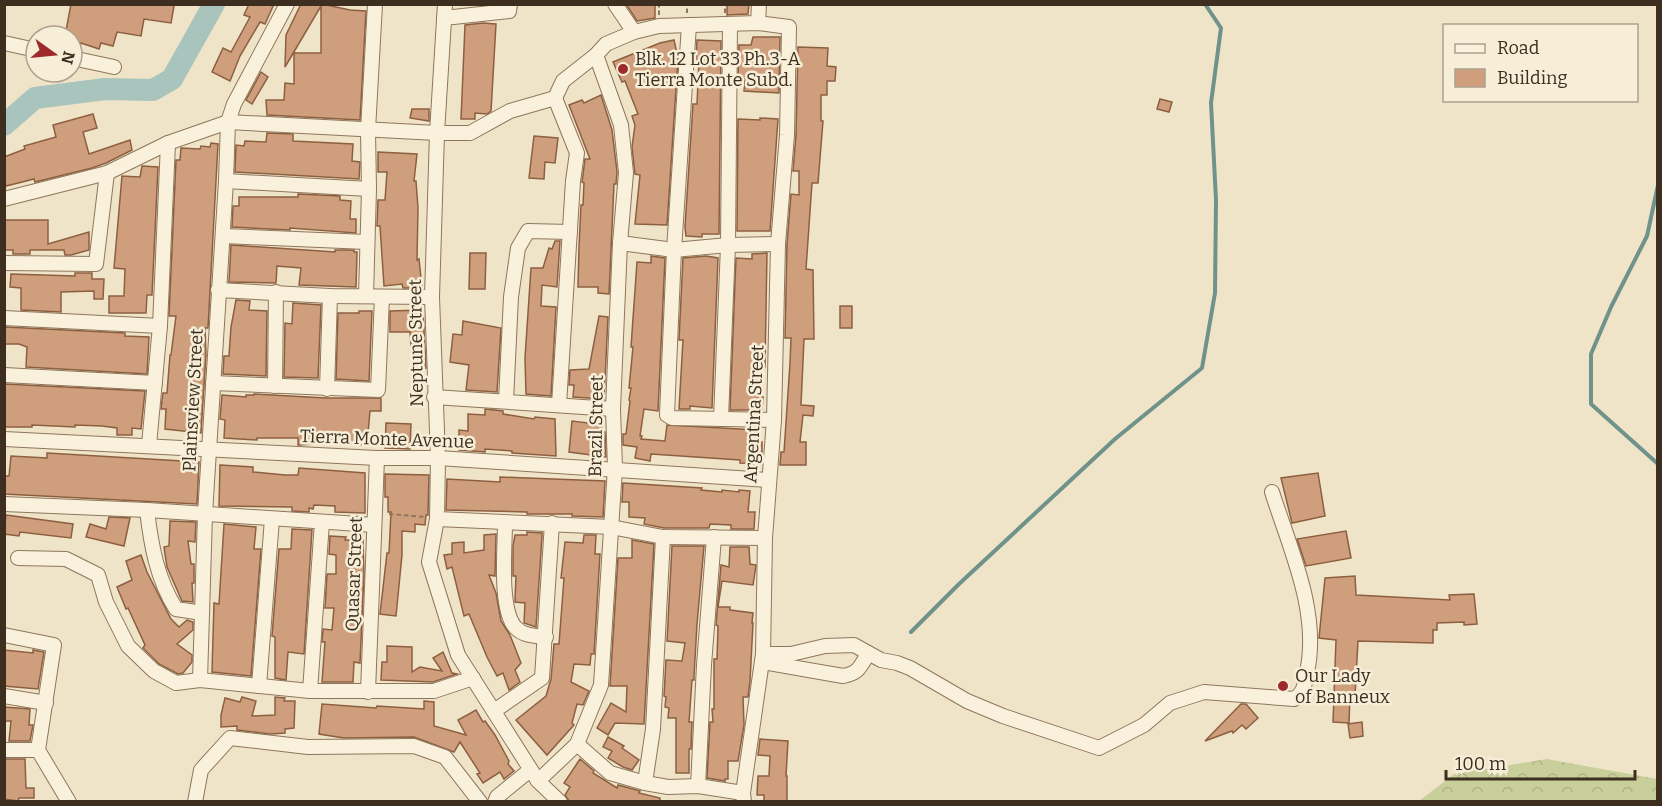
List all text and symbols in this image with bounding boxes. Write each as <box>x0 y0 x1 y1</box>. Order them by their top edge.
north arrow <box>24 24 84 84</box>
legend <box>1443 24 1638 102</box>
text: Road <box>1497 37 1540 59</box>
place label: Blk. 12 Lot 33 Ph.3-A Tierra Monte Subd. <box>635 48 800 91</box>
text: N <box>57 49 79 66</box>
marker: Blk. 12 Lot 33 Ph.3-A Tierra Monte Subd. <box>616 62 630 76</box>
text: Building <box>1497 67 1568 89</box>
street label: Neptune Street <box>404 278 428 407</box>
street label: Plainsview Street <box>178 327 208 472</box>
street label: Argentina Street <box>739 344 769 484</box>
street label: Brazil Street <box>584 374 608 477</box>
street label: Tierra Monte Avenue <box>299 425 475 453</box>
street label: Quasar Street <box>341 516 367 632</box>
place label: Our Lady of Banneux <box>1295 665 1390 708</box>
marker: Our Lady of Banneux <box>1276 679 1290 693</box>
scale bar <box>1446 743 1635 781</box>
text: 100 m <box>1455 753 1506 775</box>

